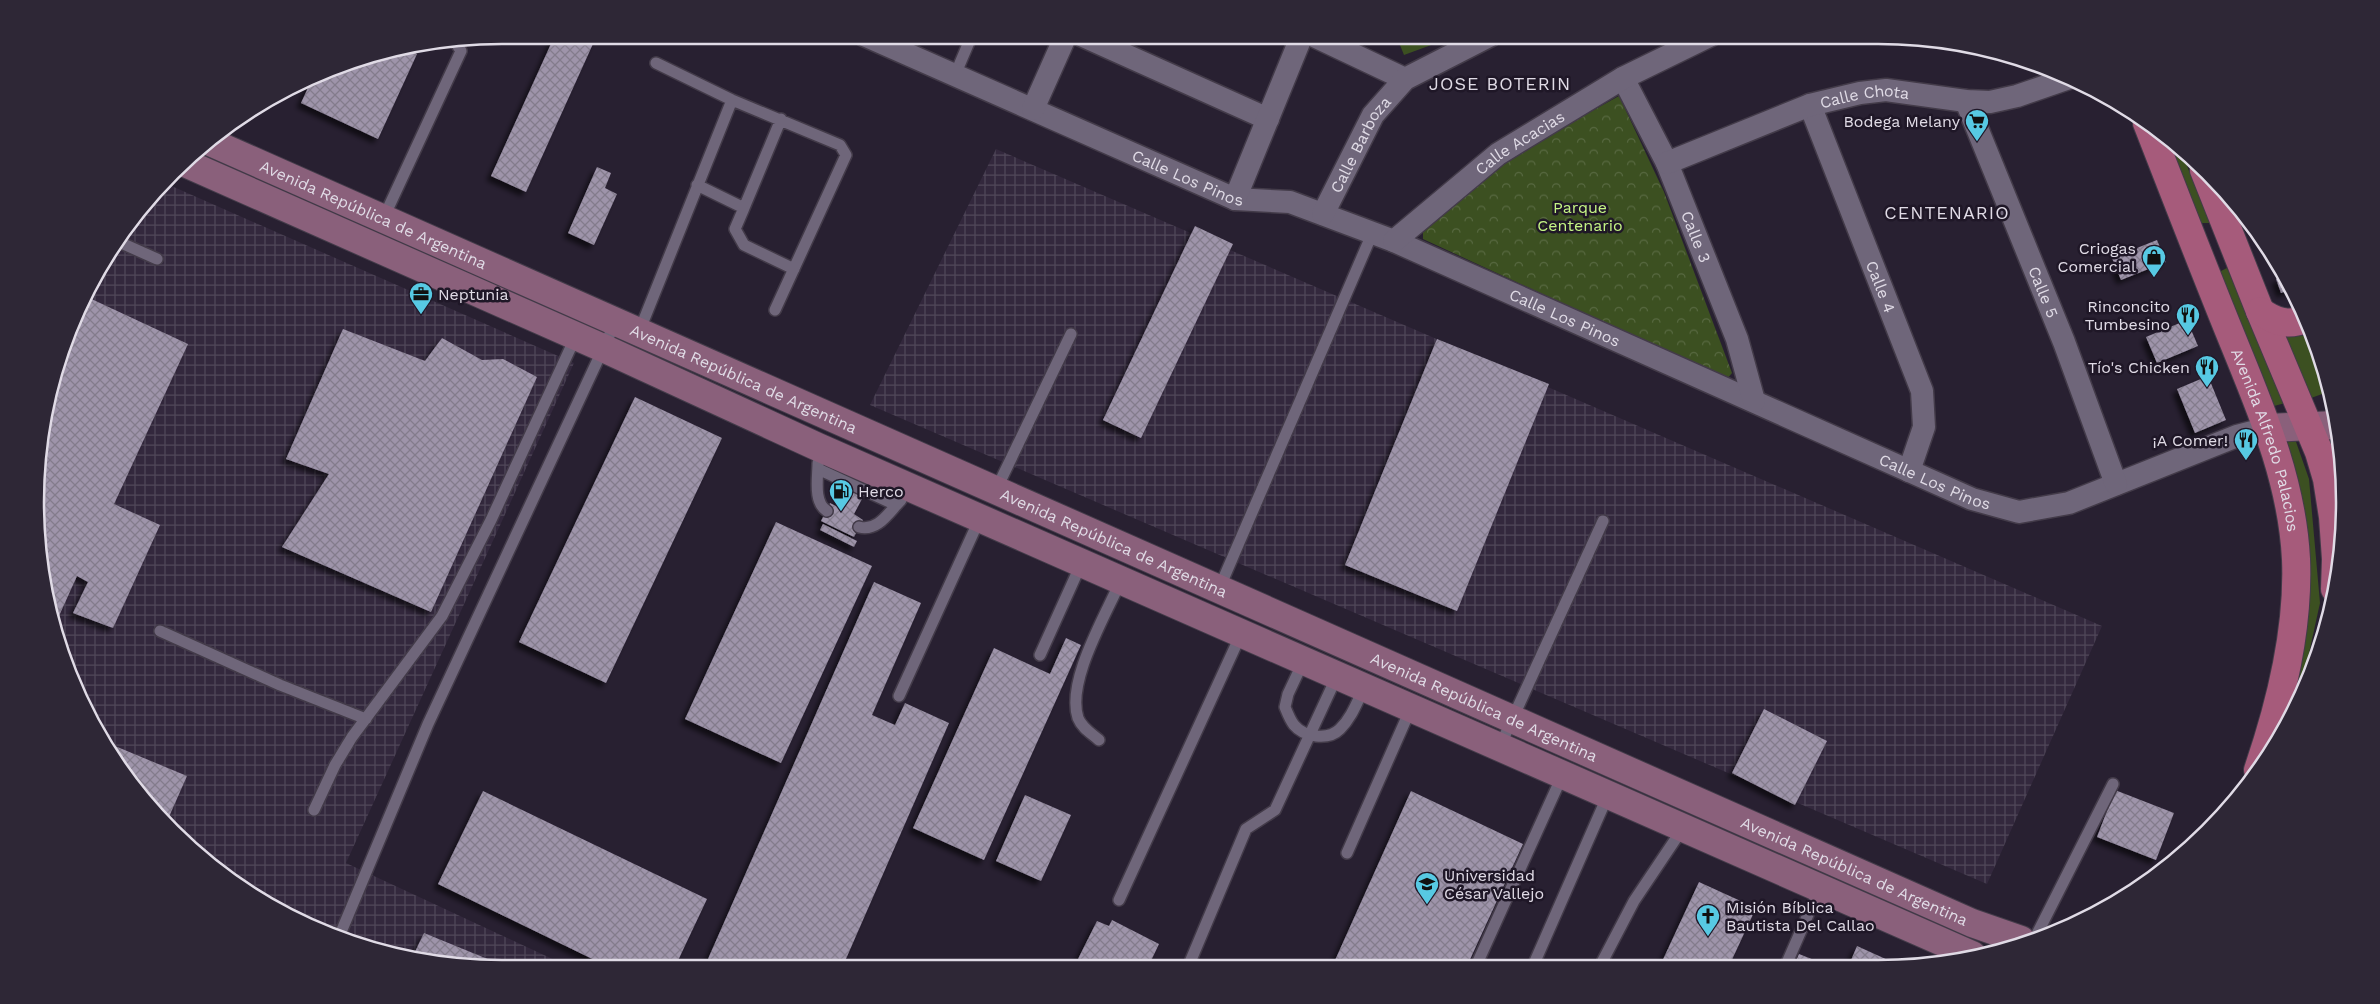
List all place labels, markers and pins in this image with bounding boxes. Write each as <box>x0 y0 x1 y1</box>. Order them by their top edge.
supermarket icon: Bodega Melany <box>1964 108 1990 142</box>
place label: Bodega Melany <box>1843 112 1961 131</box>
place label: Criogas Comercial <box>2058 239 2136 276</box>
shop icon: Criogas Comercial <box>2141 244 2167 278</box>
office icon: Neptunia <box>408 281 434 315</box>
place label: Neptunia <box>438 285 509 304</box>
place label: Rinconcito Tumbesino <box>2085 297 2170 334</box>
restaurant icon: Rinconcito Tumbesino <box>2175 302 2201 336</box>
restaurant icon: Tío's Chicken <box>2194 354 2220 388</box>
place label: Tío's Chicken <box>2088 358 2190 377</box>
restaurant icon: ¡A Comer! <box>2233 427 2259 461</box>
place label: ¡A Comer! <box>2152 431 2228 450</box>
fuel station icon: Herco <box>828 478 854 512</box>
place label: Herco <box>858 482 904 501</box>
place label: Universidad César Vallejo <box>1444 866 1544 903</box>
school or university icon: Universidad César Vallejo <box>1414 871 1440 905</box>
place label: Misión Bíblica Bautista Del Callao <box>1726 898 1875 935</box>
church icon: Misión Bíblica Bautista Del Callao <box>1695 903 1721 937</box>

